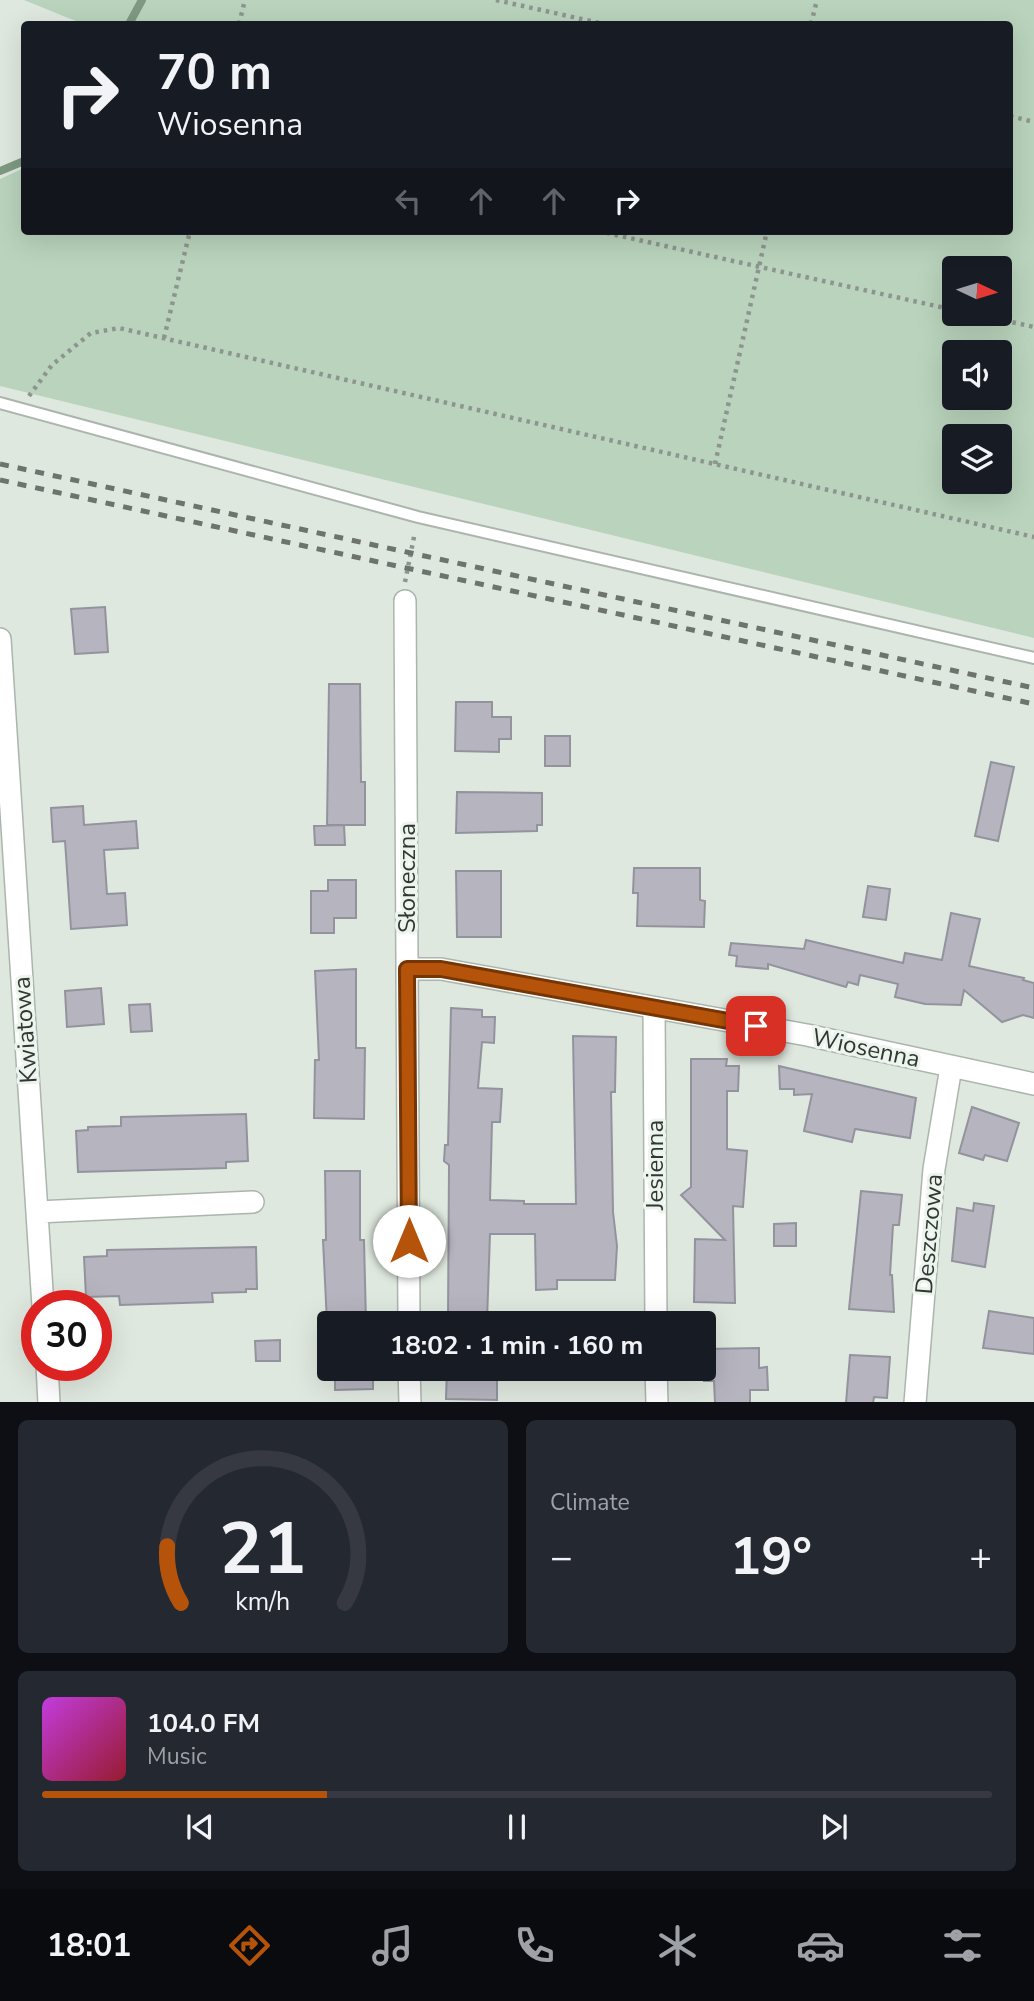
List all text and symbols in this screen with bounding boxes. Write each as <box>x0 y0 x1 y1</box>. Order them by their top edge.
text: 70 m <box>157 39 272 106</box>
icon: right <box>42 49 133 140</box>
text: Wiosenna <box>157 103 303 146</box>
icon: left <box>389 182 427 220</box>
icon: ahead <box>462 182 500 220</box>
icon: ahead <box>535 182 573 220</box>
icon: right <box>608 182 646 220</box>
north arrow <box>942 256 1012 326</box>
map controls <box>942 256 1012 494</box>
button: sound <box>942 340 1012 410</box>
button: layers <box>942 424 1012 494</box>
street label: Słoneczna <box>391 823 423 933</box>
street label: Kwiatowa <box>5 976 45 1084</box>
pin <box>726 996 786 1056</box>
icon: arrive <box>737 1007 775 1045</box>
street label: Wiosenna <box>809 1021 923 1075</box>
street label: Jesienna <box>639 1120 671 1211</box>
street label: Deszczowa <box>908 1172 950 1296</box>
position arrow <box>372 1204 446 1278</box>
speed limit sign: 30 <box>21 1290 112 1381</box>
text: 18:02 · 1 min · 160 m <box>390 1328 643 1363</box>
text: Climate <box>550 1487 630 1518</box>
text: 21 <box>219 1499 307 1599</box>
text: 19° <box>730 1521 812 1592</box>
text: − <box>550 1532 573 1583</box>
text: + <box>969 1532 992 1583</box>
text: km/h <box>235 1584 291 1618</box>
text: 104.0 FM <box>147 1706 260 1741</box>
text: Music <box>147 1741 207 1772</box>
icon: previous <box>181 1808 219 1846</box>
icon: pause <box>498 1808 536 1846</box>
icon: next <box>815 1808 853 1846</box>
icon: directions <box>225 1921 274 1970</box>
icon: music <box>368 1921 417 1970</box>
icon: phone <box>510 1921 559 1970</box>
icon: climate <box>653 1921 702 1970</box>
icon: car <box>796 1921 845 1970</box>
icon: filters <box>938 1921 987 1970</box>
text: 18:01 <box>47 1924 132 1967</box>

